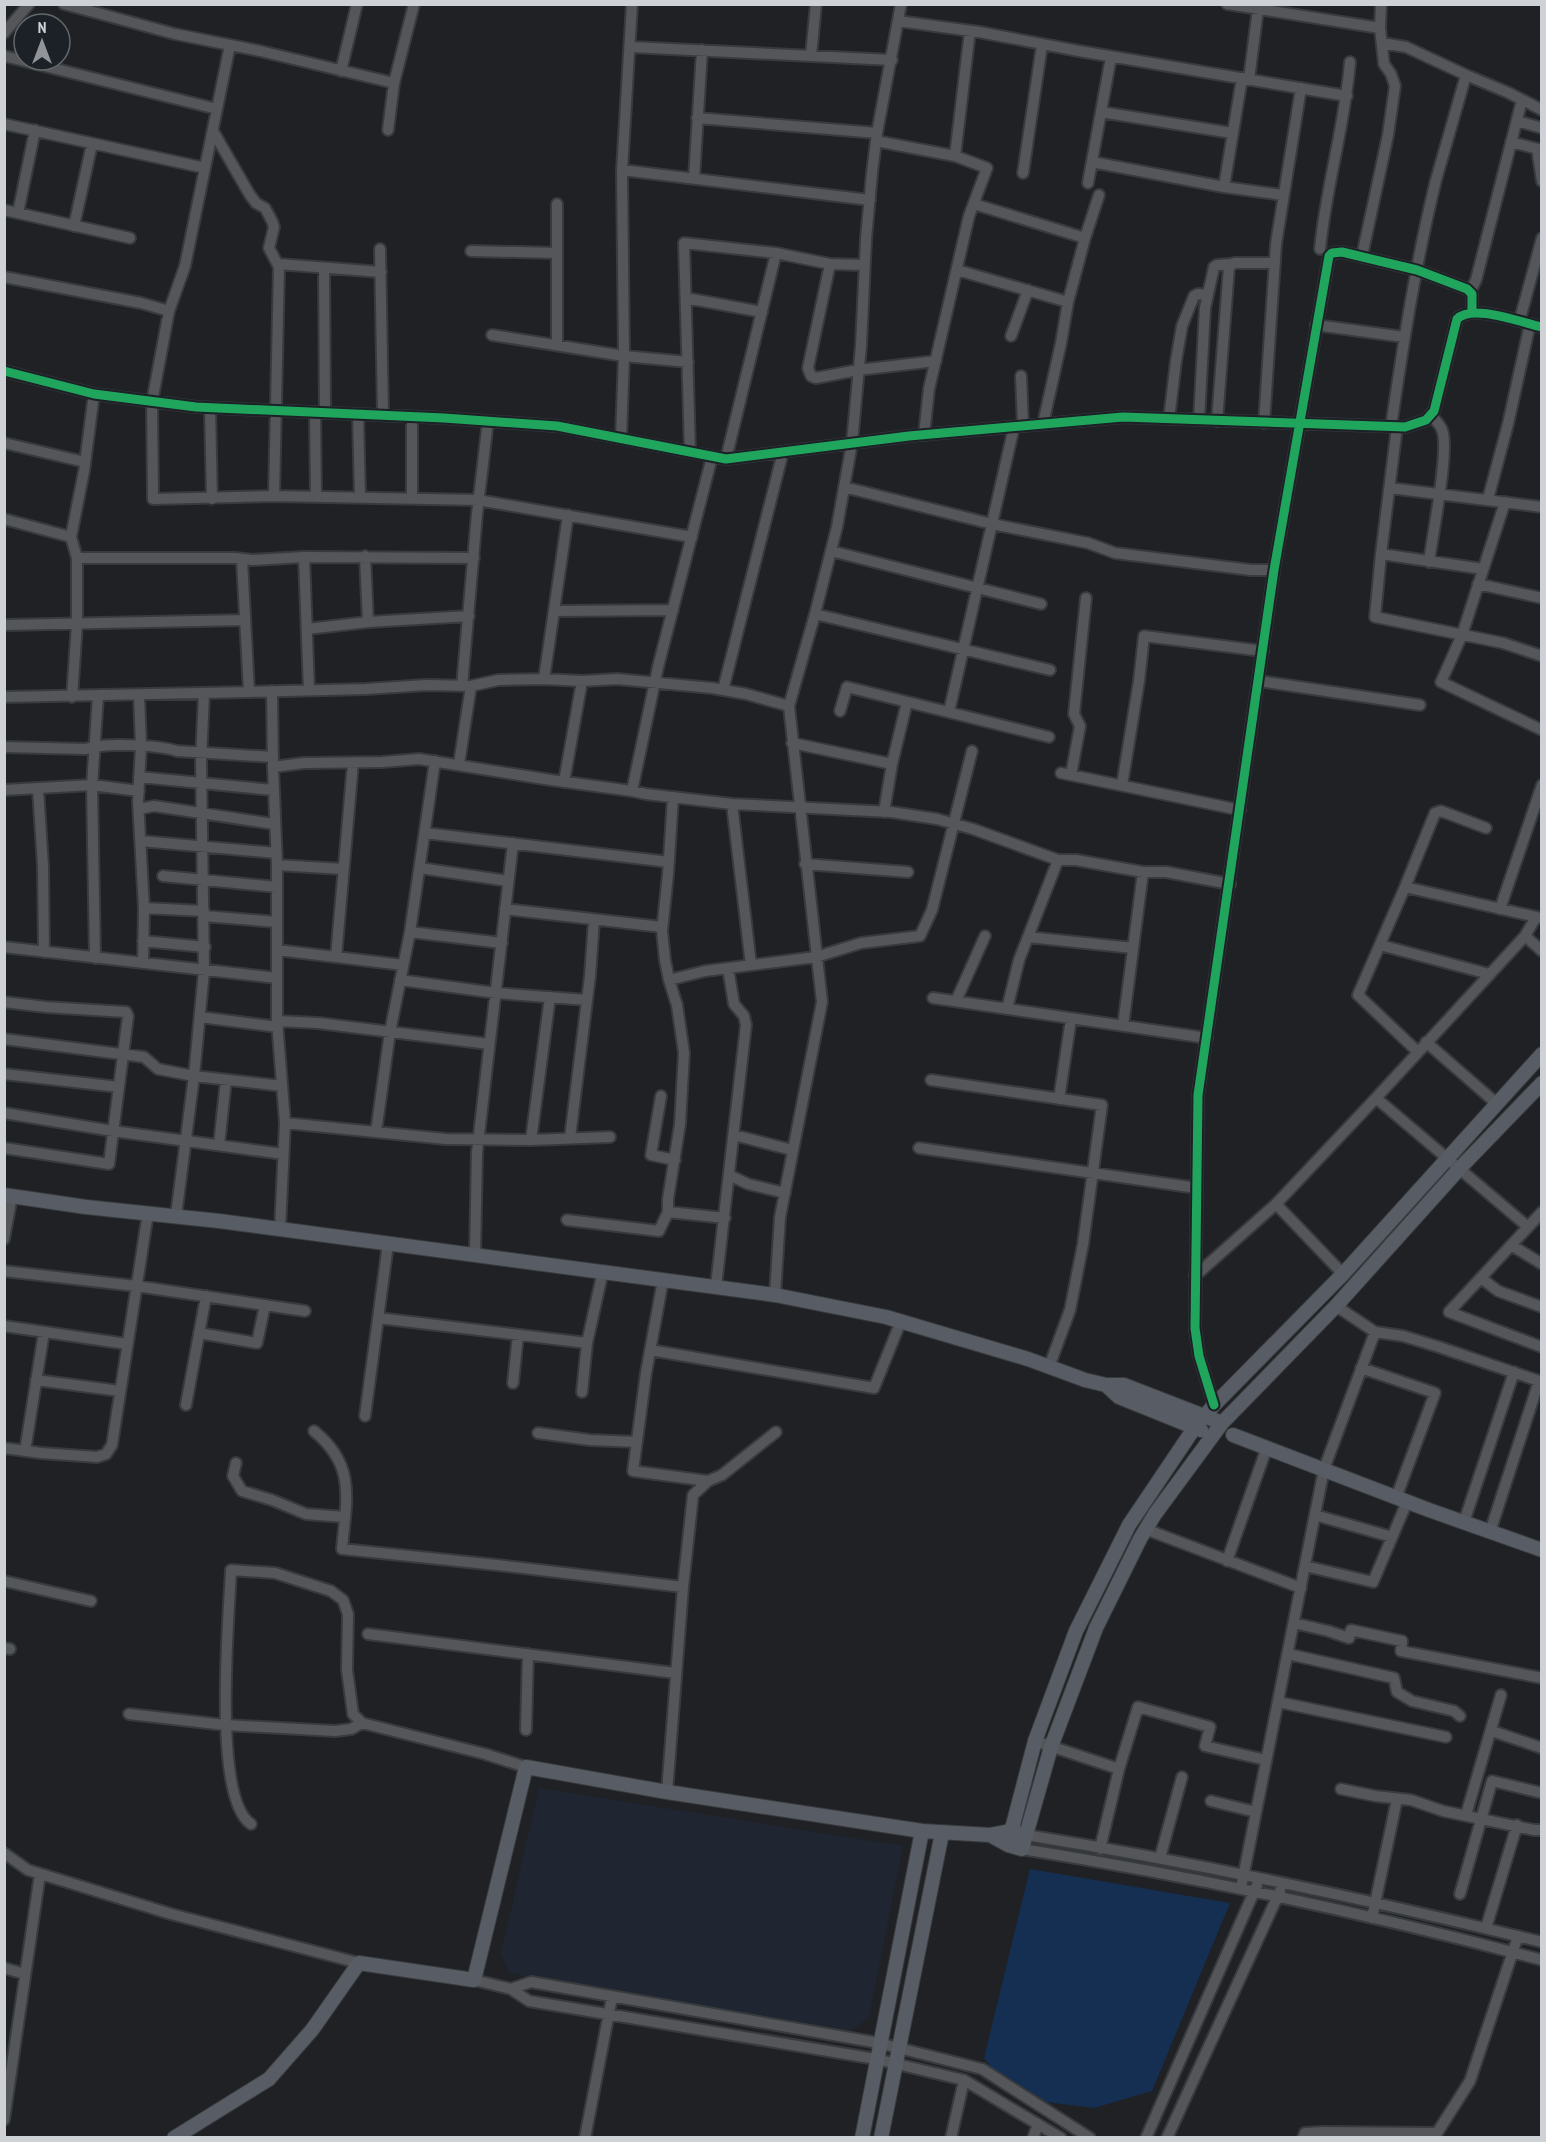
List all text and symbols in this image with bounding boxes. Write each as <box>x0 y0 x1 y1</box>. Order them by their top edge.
north arrow <box>12 12 72 72</box>
text: N <box>38 17 46 37</box>

